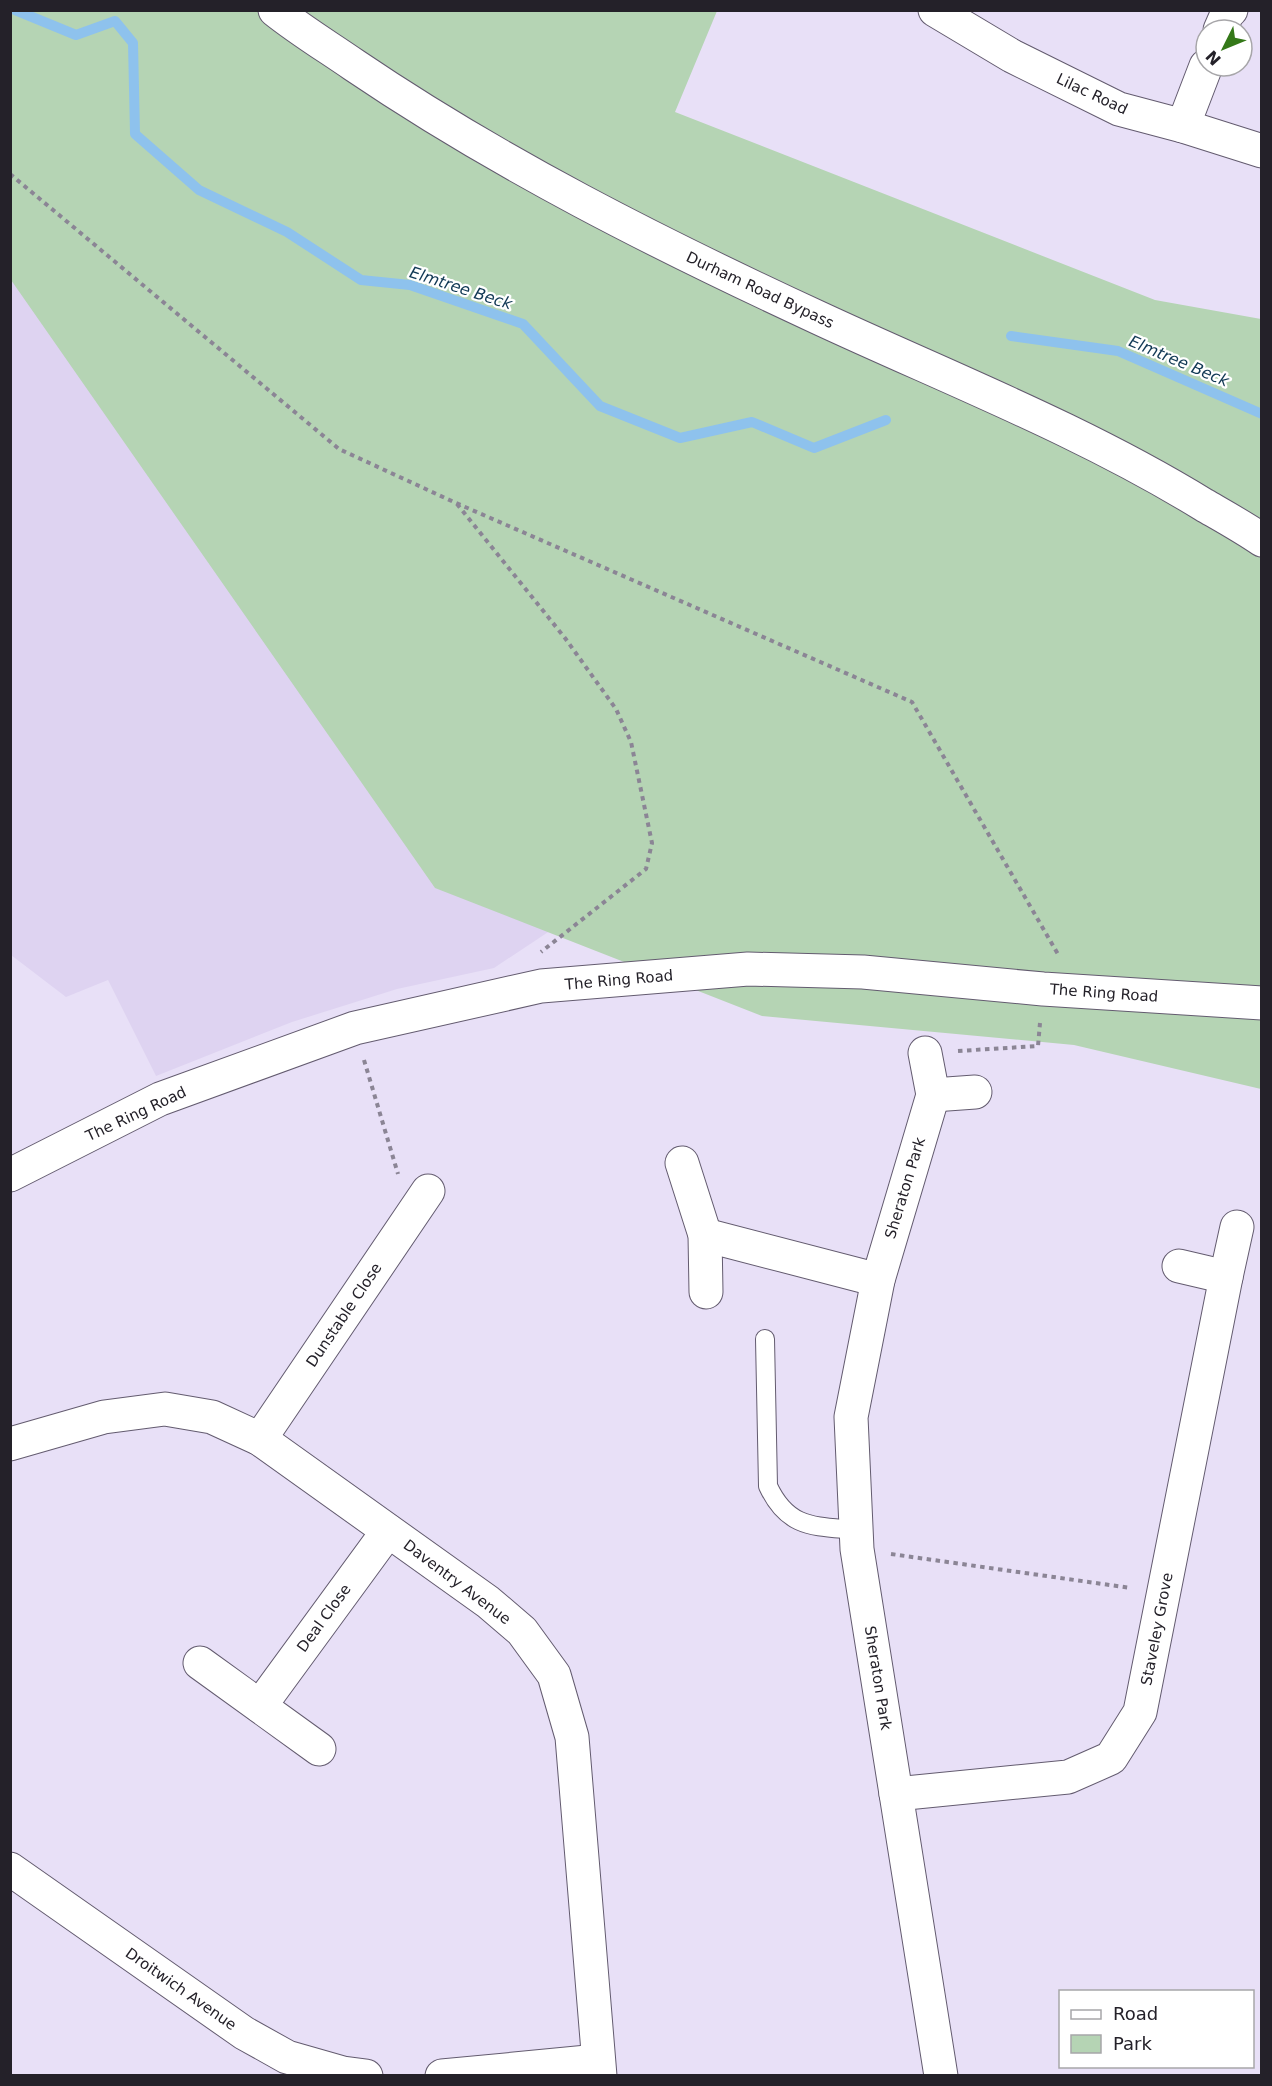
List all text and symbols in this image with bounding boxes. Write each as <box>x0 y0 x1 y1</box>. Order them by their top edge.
north arrow <box>1194 18 1254 78</box>
text: N <box>1202 47 1225 69</box>
street label: Lilac Road <box>1054 70 1130 118</box>
street label: Durham Road Bypass <box>683 248 837 332</box>
water label: Elmtree Beck <box>407 262 515 314</box>
water label: Elmtree Beck <box>1126 331 1232 391</box>
street label: The Ring Road <box>563 966 674 994</box>
street label: The Ring Road <box>1048 980 1159 1006</box>
street label: The Ring Road <box>82 1083 189 1146</box>
street label: Sheraton Park <box>881 1135 929 1241</box>
street label: Dunstable Close <box>302 1259 386 1371</box>
street label: Daventry Avenue <box>400 1536 514 1628</box>
street label: Staveley Grove <box>1137 1571 1177 1687</box>
street label: Deal Close <box>293 1580 355 1656</box>
street label: Sheraton Park <box>861 1625 895 1732</box>
street label: Droitwich Avenue <box>122 1944 240 2034</box>
legend <box>1059 1990 1254 2068</box>
text: Road <box>1113 2003 1158 2024</box>
text: Park <box>1113 2033 1152 2054</box>

